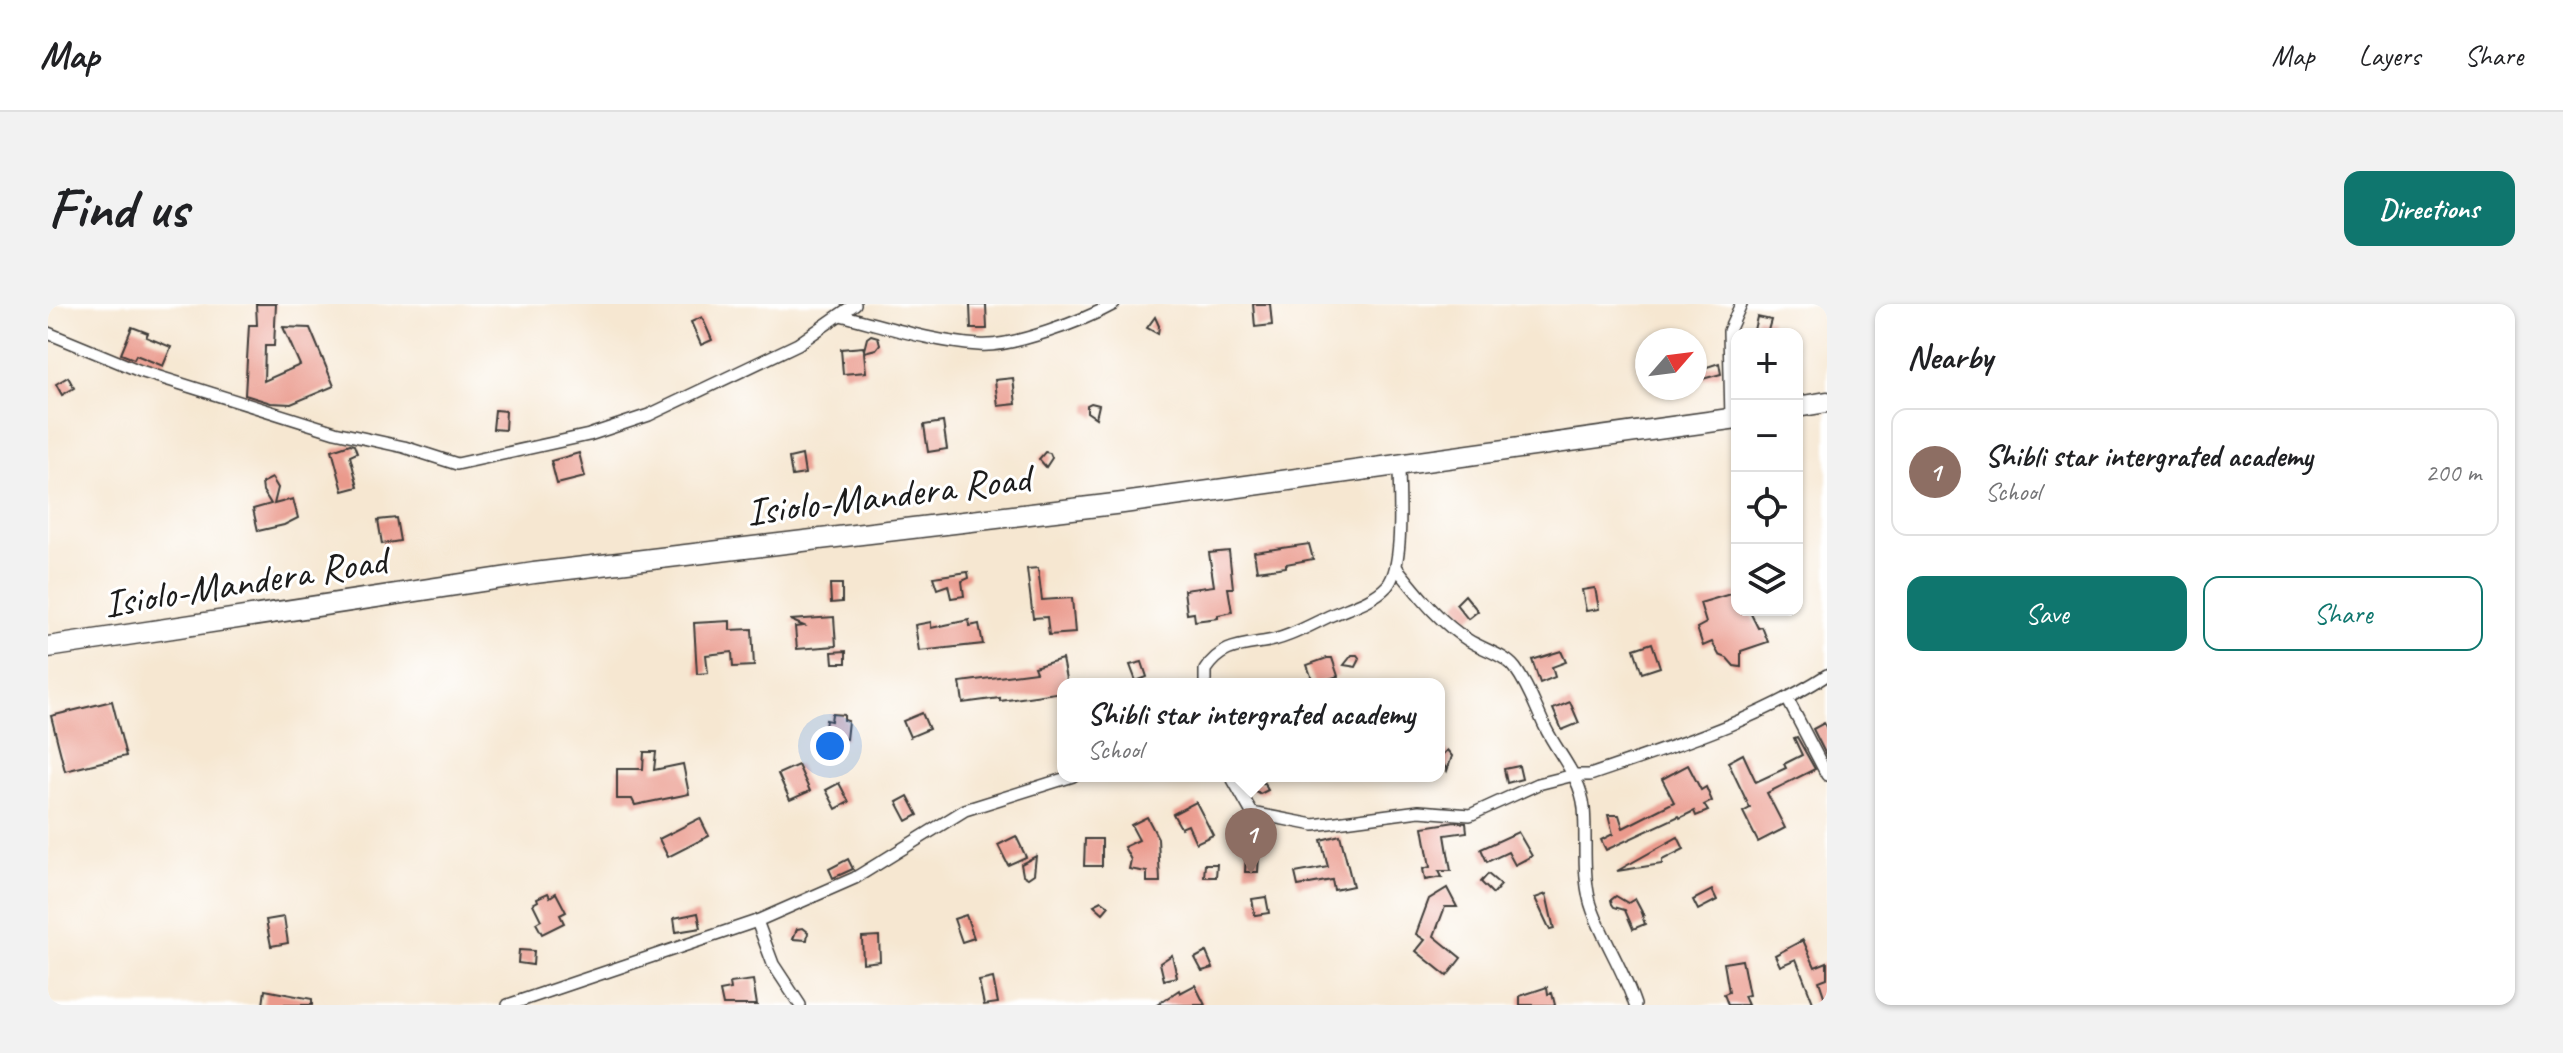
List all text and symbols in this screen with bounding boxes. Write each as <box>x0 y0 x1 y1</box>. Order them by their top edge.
text: Map <box>40 32 99 79</box>
text: Map <box>2272 38 2315 73</box>
text: Layers <box>2359 38 2420 73</box>
text: Share <box>2464 38 2523 73</box>
button: Directions <box>2344 171 2515 246</box>
text: Find us <box>48 173 188 244</box>
north arrow <box>1635 328 1707 400</box>
map controls <box>1731 328 1803 616</box>
button: + <box>1731 328 1803 400</box>
text: Nearby <box>1907 335 1993 378</box>
button: − <box>1731 400 1803 472</box>
text: Shibli star intergrated academy <box>1985 437 2312 475</box>
street label: Isiolo-Mandera Road <box>744 452 1039 537</box>
text: 1 <box>1929 456 1941 489</box>
text: 200 m <box>2425 456 2481 489</box>
button: locate <box>1731 472 1803 544</box>
text: School <box>1985 475 2041 508</box>
street label: Isiolo-Mandera Road <box>100 534 396 629</box>
button: layers <box>1731 544 1803 616</box>
button: Save <box>1907 576 2187 651</box>
button: Share <box>2203 576 2483 651</box>
popup <box>1057 678 1445 782</box>
text: Shibli star intergrated academy <box>1087 695 1415 733</box>
your location <box>810 726 850 766</box>
text: School <box>1087 733 1143 766</box>
pin: 1 <box>1225 808 1277 874</box>

